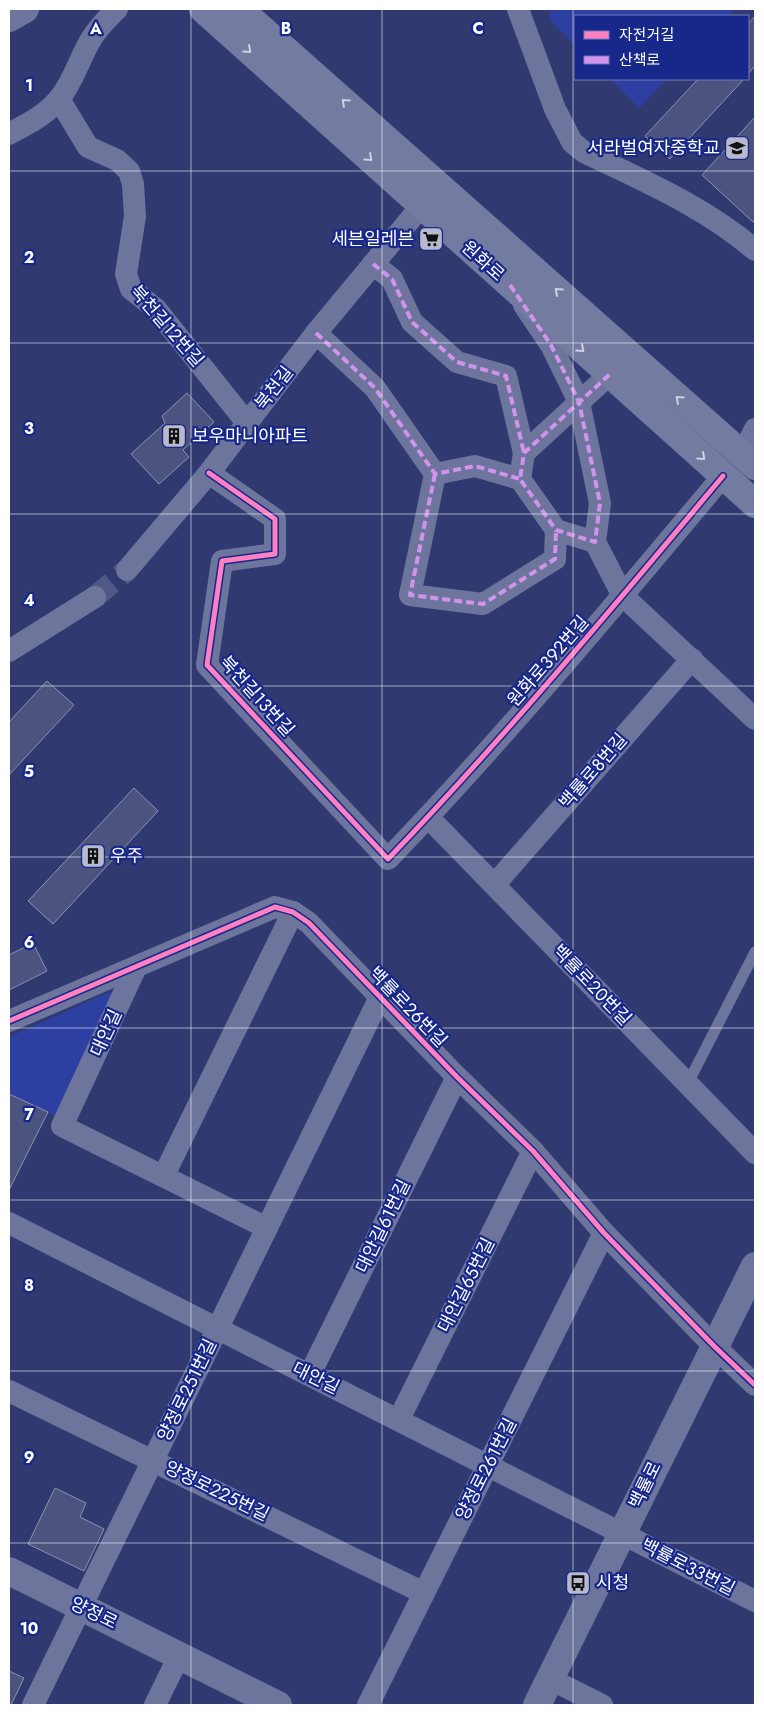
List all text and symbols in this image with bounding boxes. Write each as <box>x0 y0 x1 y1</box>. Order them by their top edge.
legend <box>574 15 749 80</box>
text: A <box>89 17 102 40</box>
text: B <box>281 17 291 40</box>
text: C <box>472 17 484 40</box>
text: 자전거길 <box>619 24 674 46</box>
one-way arrow <box>243 44 252 53</box>
text: 산책로 <box>619 49 660 71</box>
text: 1 <box>25 74 33 97</box>
one-way arrow <box>341 99 350 108</box>
place label: 서라벌여자중학교 <box>588 135 720 161</box>
school or university icon: 서라벌여자중학교 <box>724 135 750 161</box>
one-way arrow <box>364 152 373 161</box>
place label: 세븐일레븐 <box>331 226 414 252</box>
supermarket icon: 세븐일레븐 <box>418 226 444 252</box>
street label: 원화로 <box>456 235 510 287</box>
text: 2 <box>24 246 34 269</box>
street label: 북천길12번길 <box>124 279 210 373</box>
one-way arrow <box>555 288 564 297</box>
one-way arrow <box>575 343 584 352</box>
street label: 북천길 <box>248 360 300 416</box>
one-way arrow <box>676 396 685 405</box>
text: 3 <box>24 417 34 440</box>
building icon: 보우마니아파트 <box>161 423 187 449</box>
place label: 보우마니아파트 <box>192 423 308 449</box>
one-way arrow <box>696 451 705 460</box>
text: 4 <box>23 589 35 612</box>
street label: 원화로392번길 <box>501 610 595 712</box>
street label: 북천길13번길 <box>214 650 300 742</box>
street label: 백률로8번길 <box>553 728 633 814</box>
text: 5 <box>24 760 34 783</box>
building icon: 우주 <box>80 843 106 869</box>
place label: 우주 <box>110 843 143 869</box>
text: 6 <box>24 931 34 954</box>
street label: 백률로20번길 <box>547 939 637 1031</box>
street label: 백률로26번길 <box>363 961 453 1053</box>
street label: 대안길 <box>84 1005 128 1061</box>
text: 7 <box>24 1103 34 1126</box>
street label: 대안길61번길 <box>349 1175 417 1277</box>
street label: 대안길65번길 <box>431 1233 501 1337</box>
text: 8 <box>24 1274 34 1297</box>
street label: 양정로251번길 <box>151 1334 223 1446</box>
street label: 대안길 <box>288 1355 344 1401</box>
street label: 양정로261번길 <box>449 1413 523 1525</box>
text: 9 <box>24 1446 34 1469</box>
street label: 양정로225번길 <box>160 1454 274 1528</box>
street label: 백률로 <box>622 1457 668 1513</box>
street label: 백률로33번길 <box>636 1532 740 1602</box>
bus stop icon: 시청 <box>565 1570 591 1596</box>
place label: 시청 <box>596 1570 629 1596</box>
street label: 양정로 <box>66 1590 122 1636</box>
text: 10 <box>20 1617 38 1640</box>

